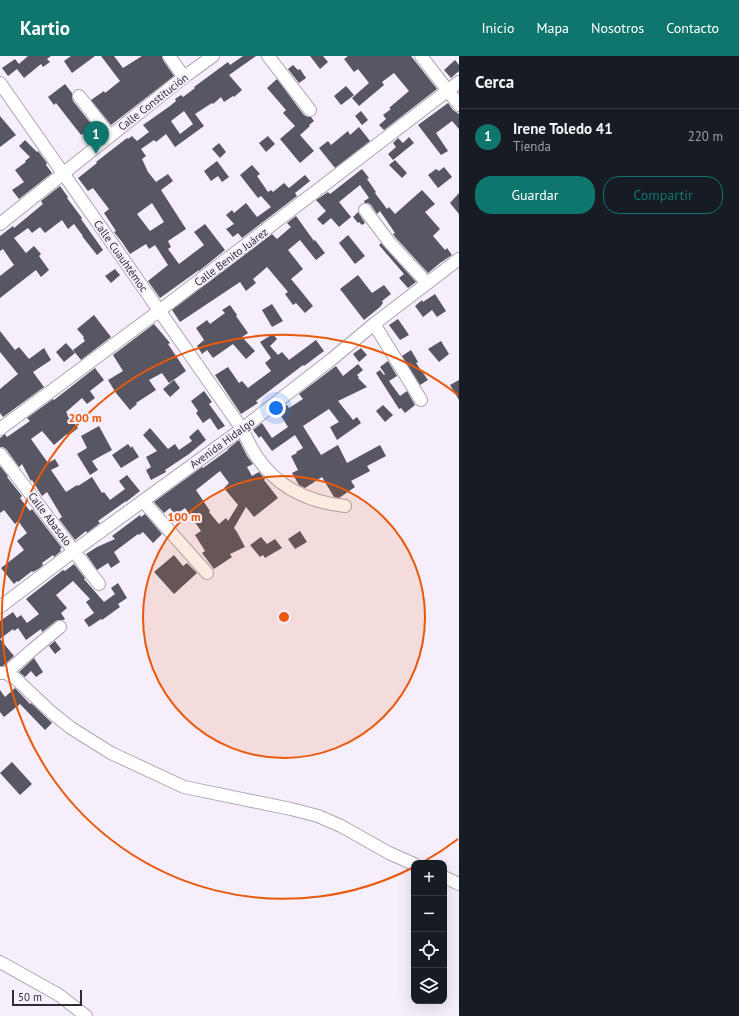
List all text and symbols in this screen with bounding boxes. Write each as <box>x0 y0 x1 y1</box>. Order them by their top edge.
text: Kartio <box>20 16 70 40</box>
text: Inicio <box>481 19 514 37</box>
text: Mapa <box>536 19 569 37</box>
text: Nosotros <box>591 19 644 37</box>
text: Contacto <box>666 19 719 37</box>
street label: Calle Constitución <box>115 70 191 134</box>
text: Cerca <box>475 71 514 93</box>
text: Irene Toledo 41 <box>513 119 613 138</box>
pin: 1 <box>83 121 109 154</box>
text: 1 <box>484 128 492 145</box>
text: 220 m <box>688 128 723 145</box>
text: Tienda <box>513 138 551 155</box>
button: Guardar <box>475 176 595 214</box>
button: Compartir <box>603 176 723 214</box>
street label: Calle Cuauhtémoc <box>91 217 151 295</box>
street label: Calle Benito Juárez <box>191 225 271 289</box>
your location <box>266 398 286 418</box>
text: 200 m <box>68 410 102 425</box>
street label: Avenida Hidalgo <box>187 415 257 471</box>
street label: Calle Abasolo <box>25 489 75 549</box>
text: 100 m <box>167 509 201 524</box>
centre of rings <box>277 610 291 624</box>
map controls <box>411 860 447 1004</box>
button: + <box>411 860 447 896</box>
button: − <box>411 896 447 932</box>
button: locate <box>411 932 447 968</box>
button: layers <box>411 968 447 1004</box>
scale bar <box>12 988 82 1007</box>
text: 50 m <box>18 990 42 1004</box>

